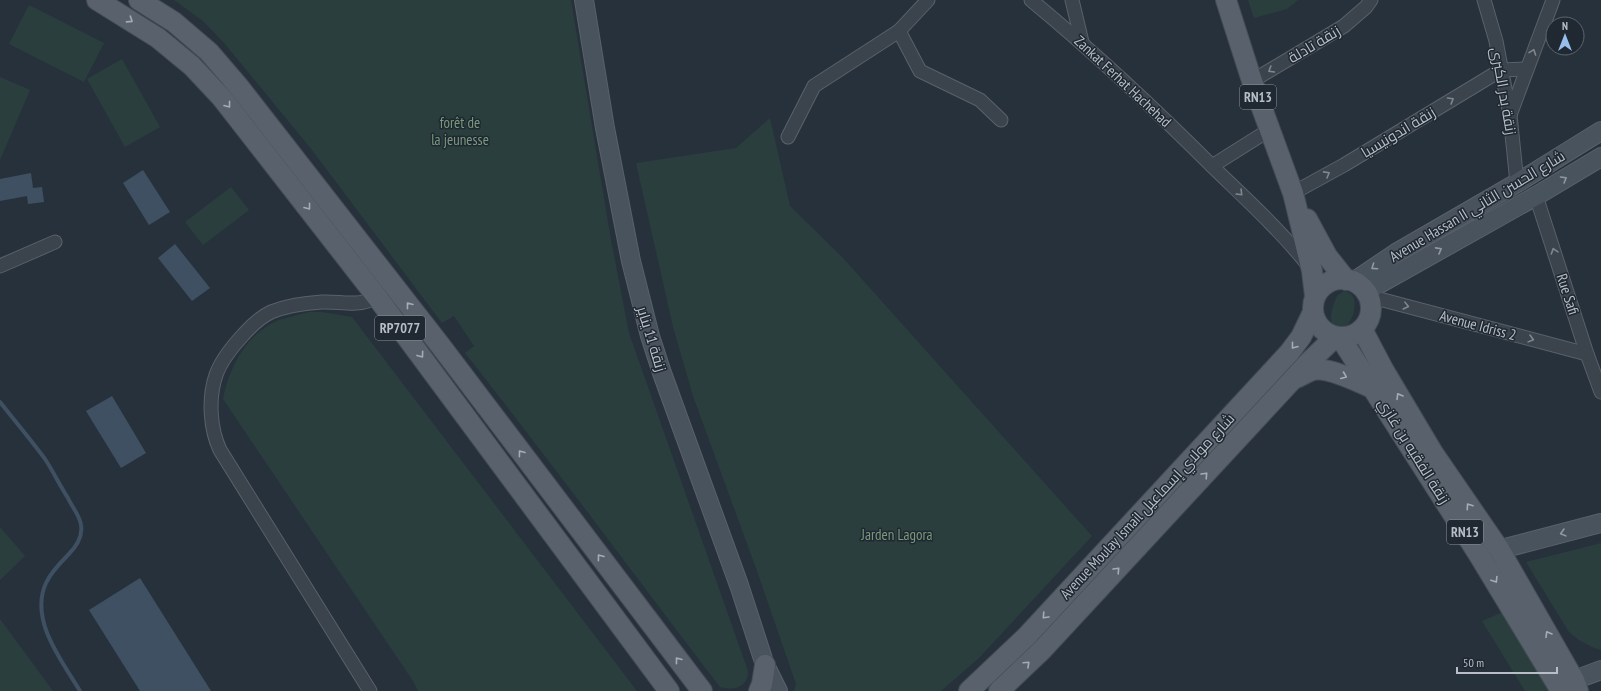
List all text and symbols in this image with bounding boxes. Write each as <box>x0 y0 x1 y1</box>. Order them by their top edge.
one-way arrow <box>126 15 133 23</box>
north arrow <box>1545 16 1585 56</box>
text: N <box>1562 19 1568 33</box>
street label: زنقة تادلة <box>1284 21 1344 67</box>
street label: Zankat Ferhat Hachehad <box>1071 31 1175 131</box>
street label: زنقة بدر الكبرى <box>1486 46 1521 137</box>
one-way arrow <box>1529 49 1537 56</box>
one-way arrow <box>1268 65 1275 72</box>
road number: RN13 <box>1240 85 1276 109</box>
one-way arrow <box>1447 98 1454 105</box>
one-way arrow <box>223 100 230 107</box>
street label: زنقة اندونيسيا <box>1357 102 1439 162</box>
park label: forêt de la jeunesse <box>431 113 489 149</box>
street label: Avenue Hassan II شارع الحسن الثاني <box>1386 146 1570 269</box>
one-way arrow <box>1323 172 1330 179</box>
one-way arrow <box>1560 177 1567 184</box>
one-way arrow <box>1235 188 1243 196</box>
one-way arrow <box>303 203 310 210</box>
one-way arrow <box>1550 247 1559 254</box>
one-way arrow <box>1434 248 1442 255</box>
one-way arrow <box>1371 262 1378 270</box>
street label: Rue Safi <box>1552 271 1584 317</box>
one-way arrow <box>1402 301 1409 310</box>
one-way arrow <box>406 302 413 309</box>
street label: زنقة 11 يناير <box>633 303 671 374</box>
street label: Avenue Idriss 2 <box>1438 306 1518 344</box>
road number: RP7077 <box>375 316 425 340</box>
one-way arrow <box>1528 334 1535 343</box>
one-way arrow <box>1292 342 1299 349</box>
one-way arrow <box>416 351 423 358</box>
one-way arrow <box>1339 371 1347 379</box>
one-way arrow <box>1397 393 1404 400</box>
street label: زنقة الفقيه بن غازي <box>1371 395 1454 509</box>
street label: Avenue Moulay Ismail شارع مولاي إسماعيل <box>1056 409 1241 605</box>
one-way arrow <box>519 450 526 457</box>
one-way arrow <box>1200 472 1208 480</box>
one-way arrow <box>1467 503 1474 510</box>
road number: RN13 <box>1447 520 1483 544</box>
park label: Jarden Lagora <box>860 525 933 544</box>
one-way arrow <box>1560 528 1566 536</box>
one-way arrow <box>598 554 605 561</box>
one-way arrow <box>1112 567 1119 575</box>
one-way arrow <box>1490 575 1497 582</box>
one-way arrow <box>1042 612 1049 619</box>
one-way arrow <box>1545 631 1552 638</box>
scale bar <box>1457 649 1557 675</box>
text: 50 m <box>1463 655 1484 670</box>
one-way arrow <box>676 658 683 665</box>
one-way arrow <box>1022 662 1030 669</box>

